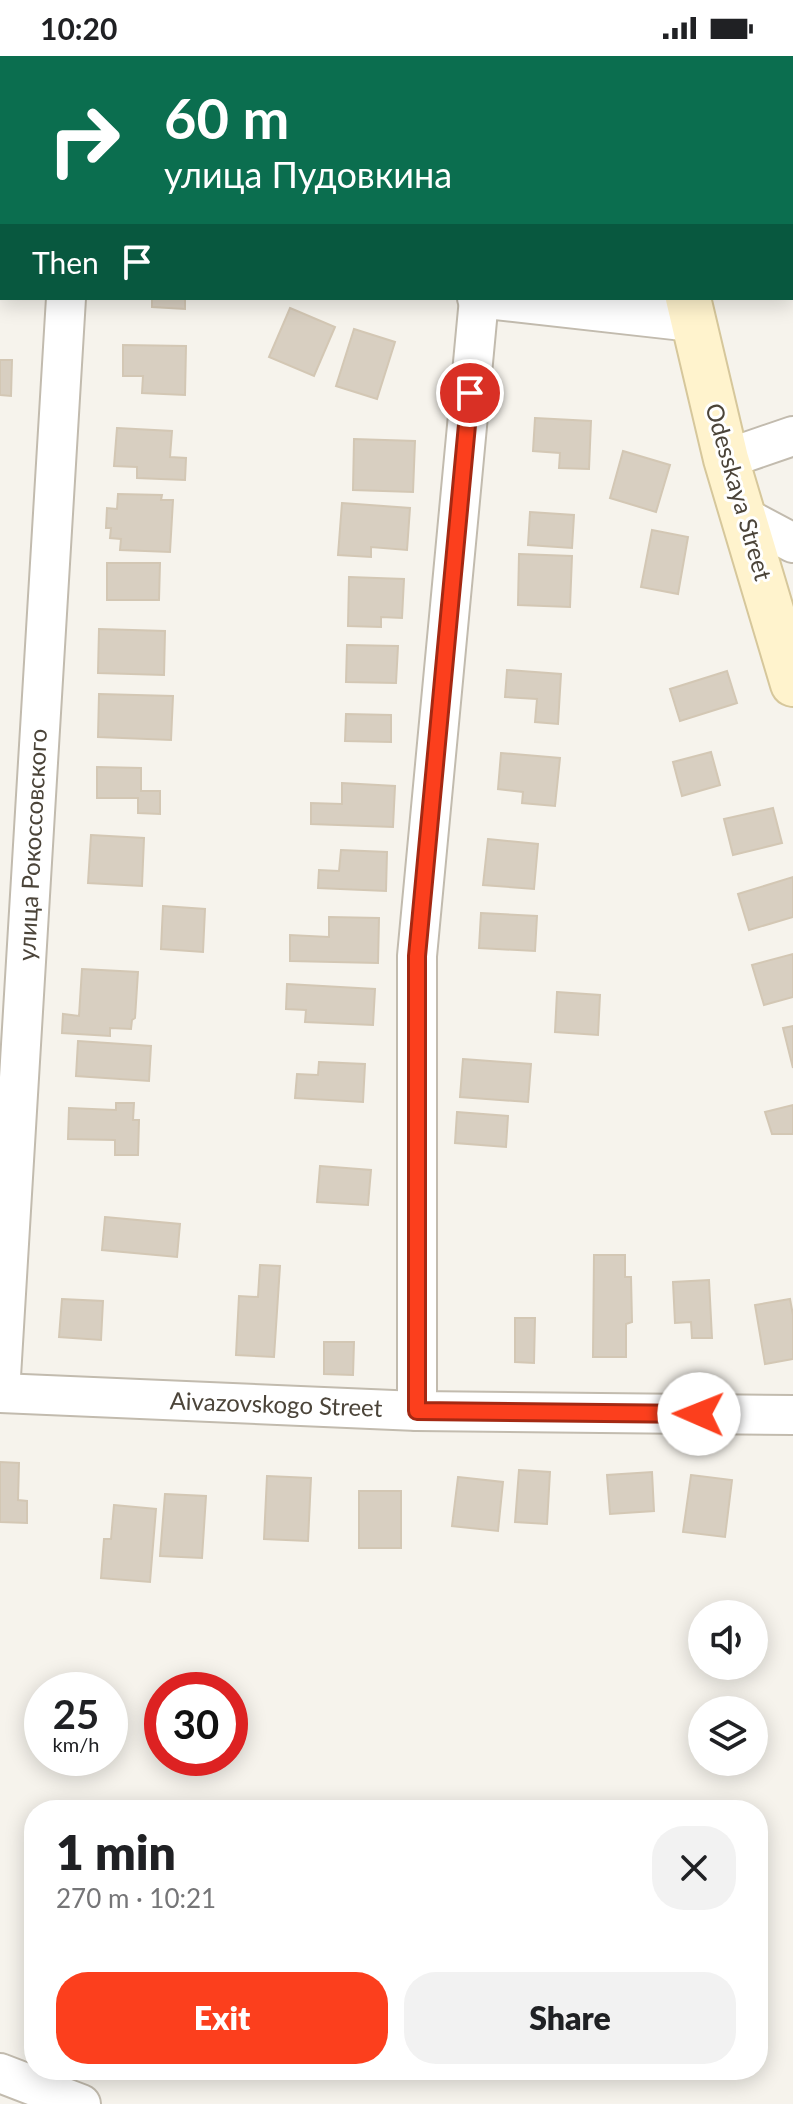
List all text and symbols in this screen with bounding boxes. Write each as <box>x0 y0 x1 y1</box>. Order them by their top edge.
text: 10:20 <box>40 10 117 46</box>
text: 60 m <box>164 84 289 151</box>
icon: right <box>32 88 136 192</box>
text: улица Пудовкина <box>164 152 452 196</box>
icon: arrive <box>115 240 159 284</box>
text: Then <box>32 244 99 280</box>
pin <box>436 359 504 427</box>
icon: arrive <box>448 371 492 415</box>
street label: Odesskaya Street <box>700 400 779 584</box>
street label: улица Рокоссовского <box>11 728 52 962</box>
position arrow <box>657 1372 741 1456</box>
street label: Aivazovskogo Street <box>169 1385 383 1422</box>
map controls <box>688 1600 768 1776</box>
button: sound <box>688 1600 768 1680</box>
speed limit sign: 30 <box>144 1672 248 1776</box>
text: 25 <box>53 1690 99 1738</box>
button: layers <box>688 1696 768 1776</box>
text: km/h <box>53 1732 99 1756</box>
text: 1 min <box>56 1823 176 1880</box>
button: close <box>652 1826 736 1910</box>
text: 270 m · 10:21 <box>56 1882 216 1914</box>
button: Exit <box>56 1972 388 2064</box>
button: Share <box>404 1972 736 2064</box>

